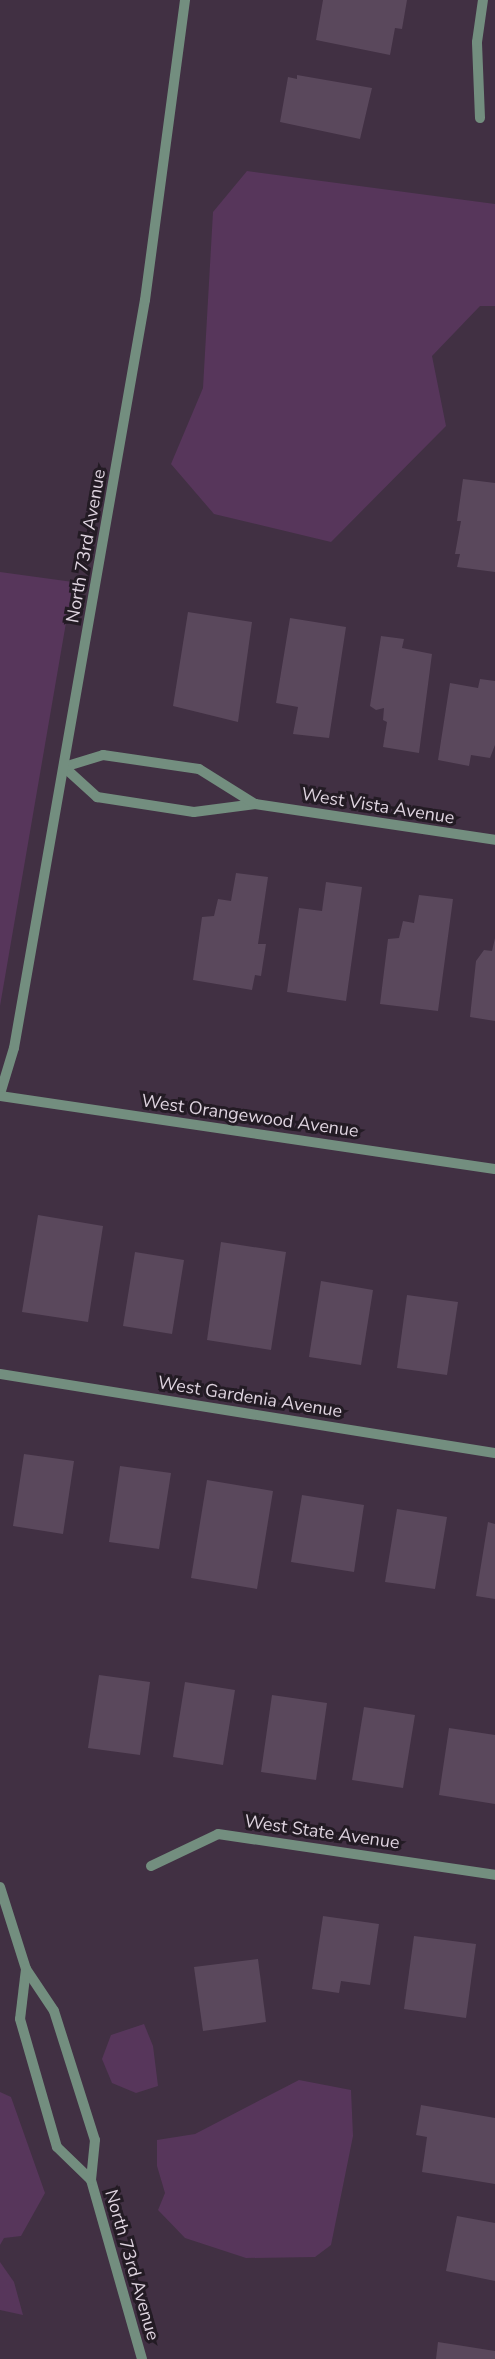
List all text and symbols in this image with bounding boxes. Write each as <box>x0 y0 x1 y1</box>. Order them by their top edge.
street label: North 73rd Avenue <box>62 467 110 625</box>
street label: West Vista Avenue <box>300 783 456 829</box>
street label: West Orangewood Avenue <box>140 1090 360 1142</box>
street label: West Gardenia Avenue <box>156 1372 344 1422</box>
street label: West State Avenue <box>243 1810 401 1854</box>
street label: North 73rd Avenue <box>100 2187 164 2343</box>

